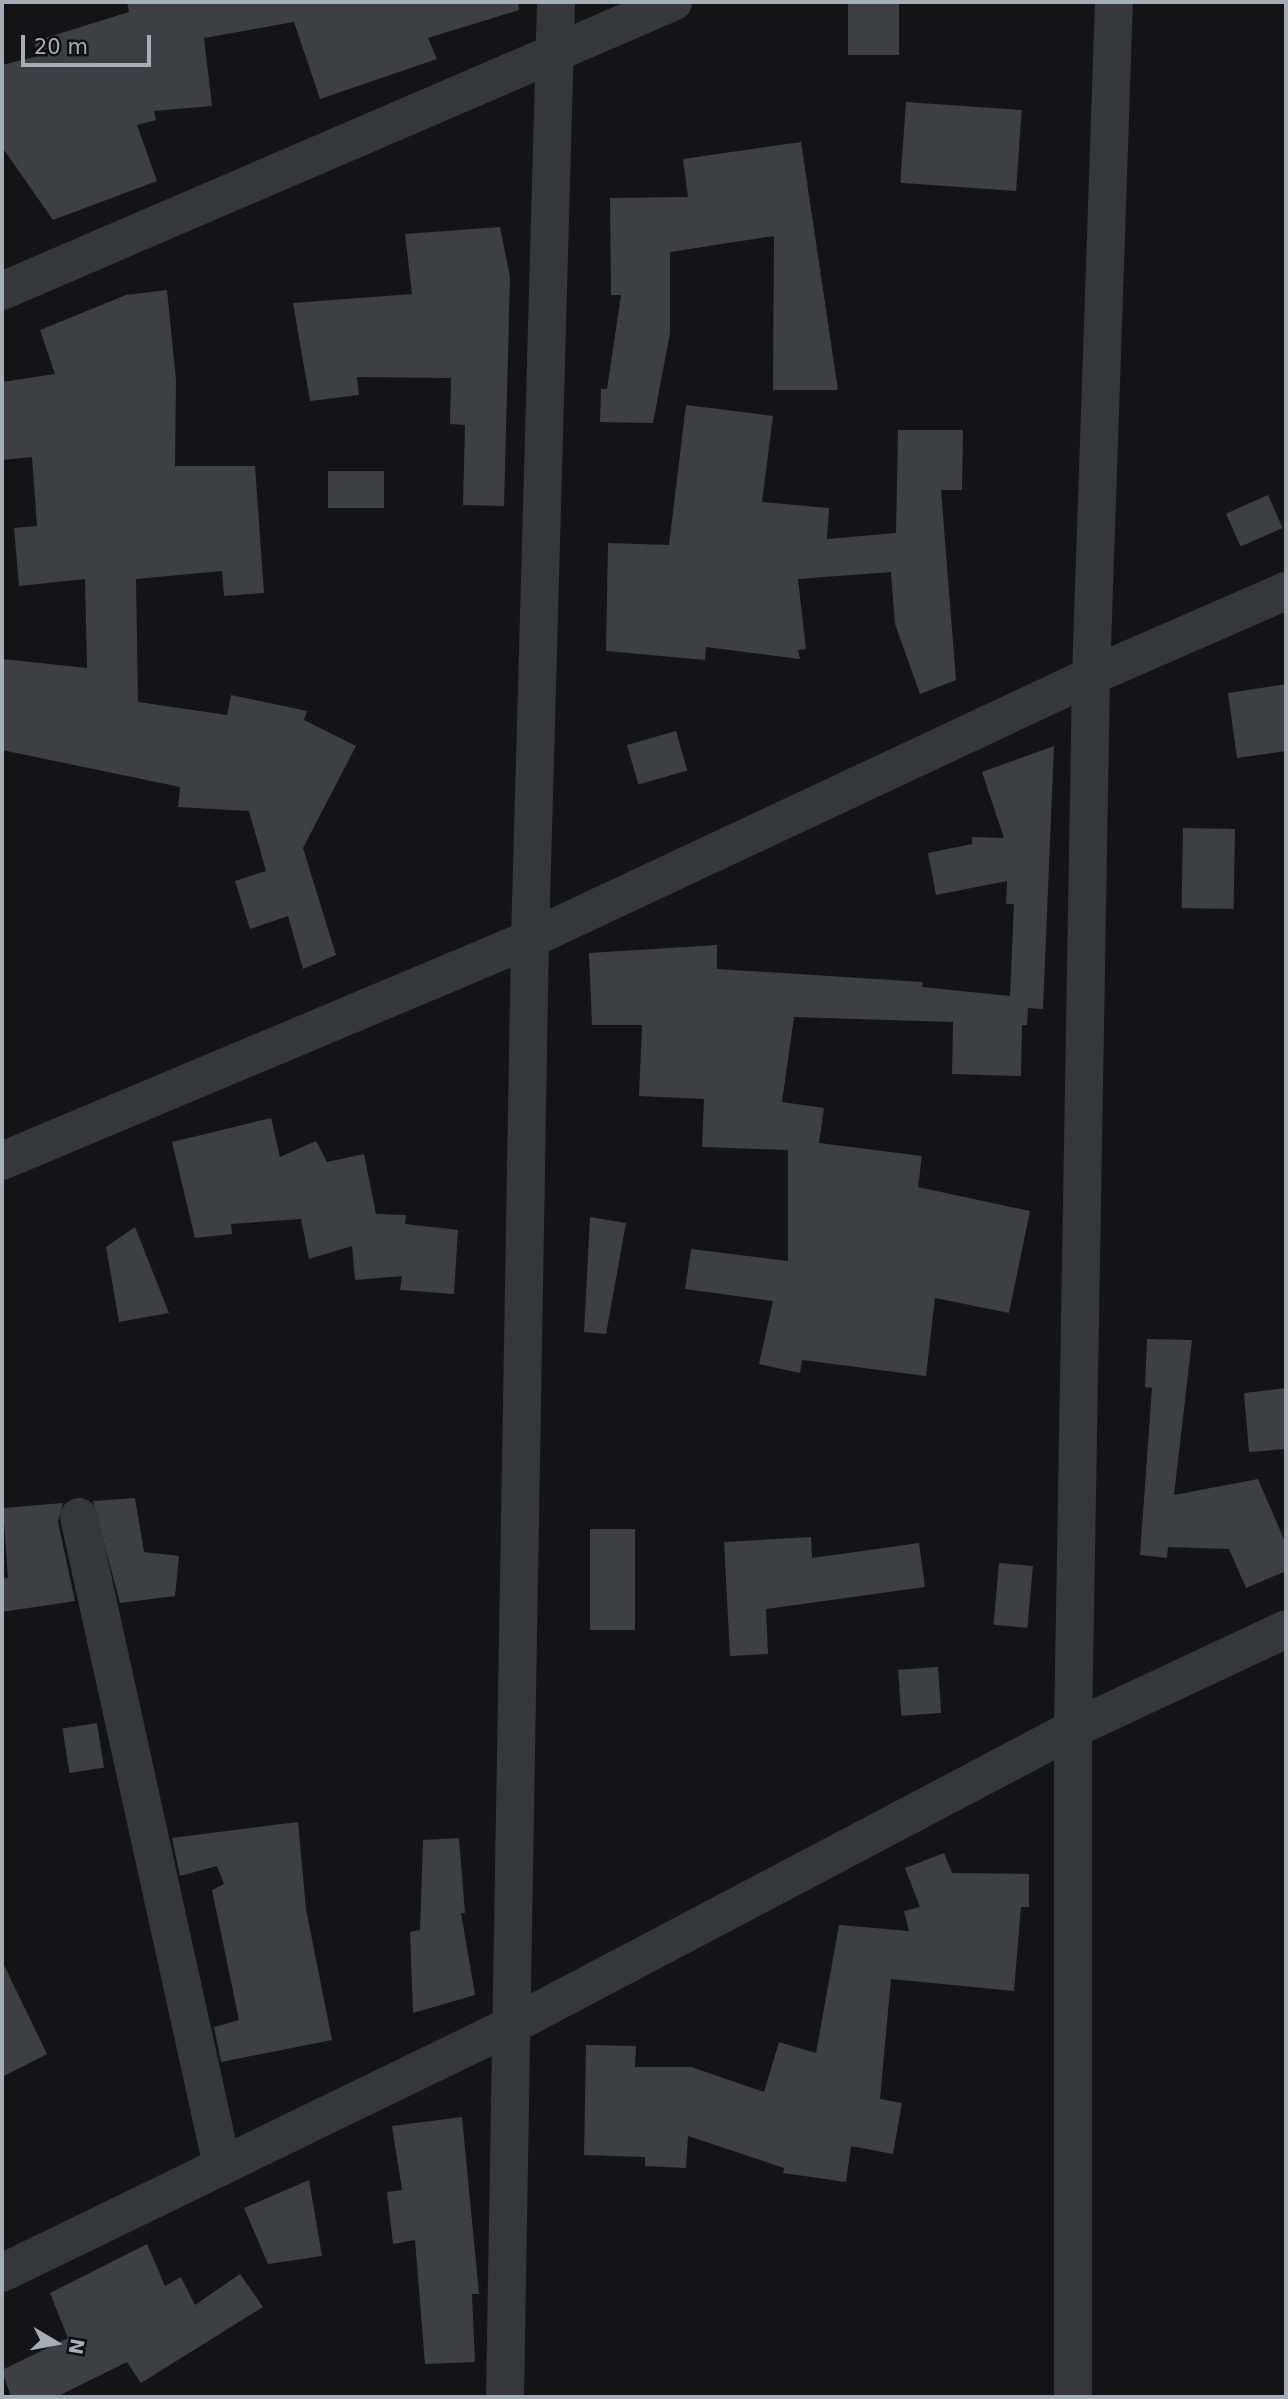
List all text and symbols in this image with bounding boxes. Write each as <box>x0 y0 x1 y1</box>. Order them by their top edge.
scale bar <box>24 21 154 65</box>
text: 20 m <box>34 35 88 59</box>
north arrow <box>21 2308 91 2378</box>
text: N <box>64 2337 89 2356</box>

